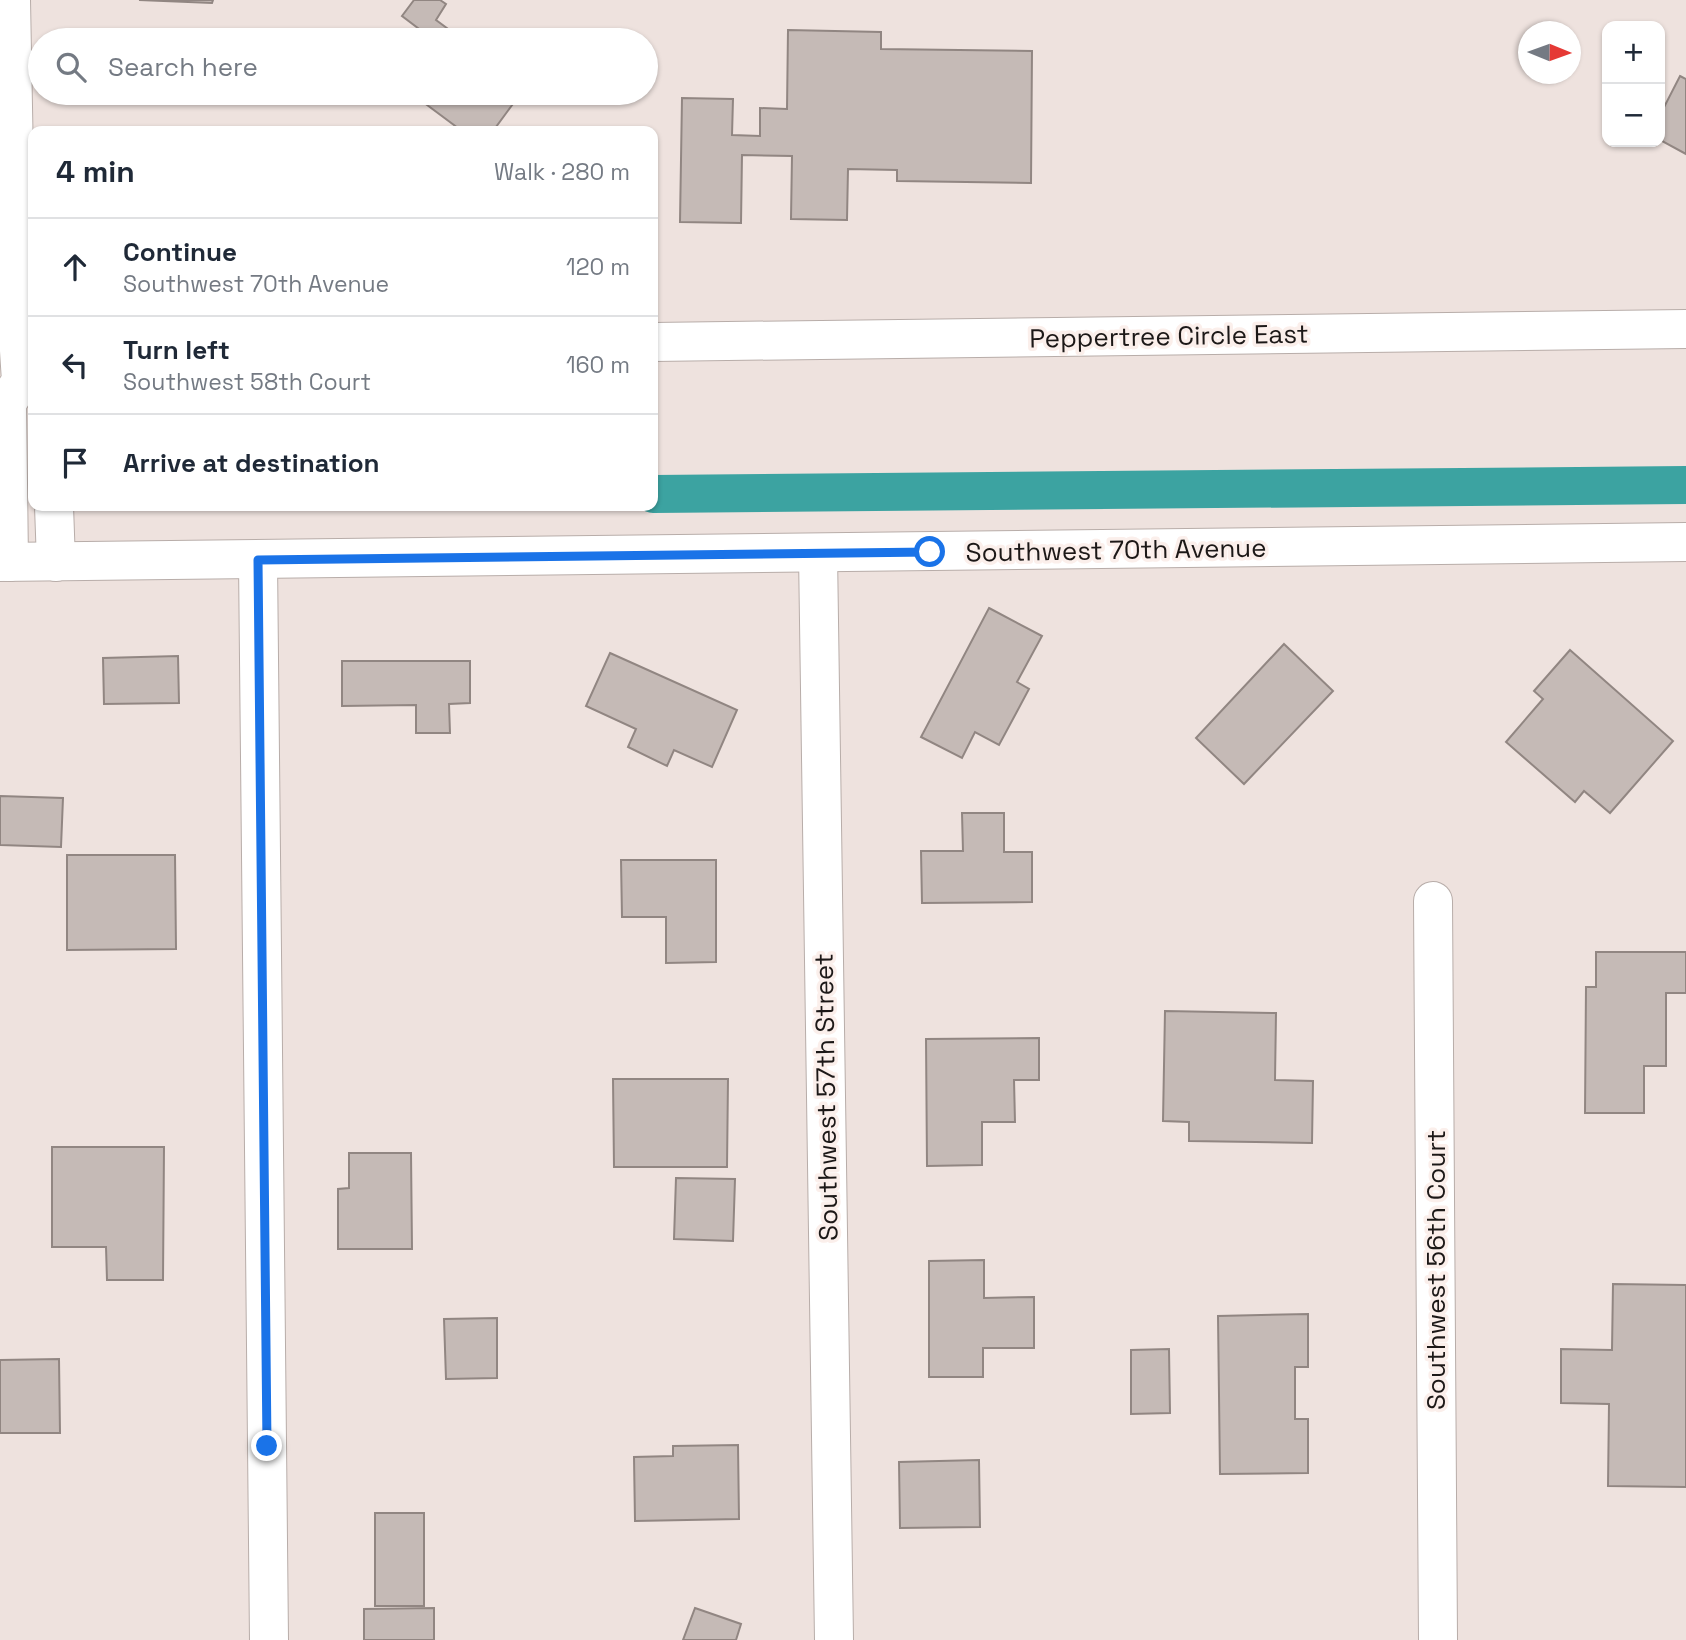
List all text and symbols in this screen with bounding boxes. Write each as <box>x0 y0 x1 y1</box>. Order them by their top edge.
north arrow <box>1518 21 1581 84</box>
map controls <box>1602 21 1665 147</box>
button: + <box>1602 21 1665 84</box>
search box <box>28 28 658 105</box>
icon: search <box>52 48 90 86</box>
text: Search here <box>108 50 258 84</box>
button: − <box>1602 84 1665 147</box>
text: 4 min <box>56 152 135 191</box>
text: Walk · 280 m <box>494 157 630 187</box>
text: Continue <box>123 235 237 269</box>
icon: ahead <box>56 248 94 286</box>
text: 120 m <box>566 252 630 282</box>
text: Southwest 70th Avenue <box>123 269 389 299</box>
street label: Peppertree Circle East <box>1029 317 1309 355</box>
text: Turn left <box>123 333 230 367</box>
icon: left <box>56 346 94 384</box>
text: 160 m <box>566 350 630 380</box>
text: Southwest 58th Court <box>123 367 371 397</box>
icon: arrive <box>56 444 94 482</box>
text: Arrive at destination <box>123 446 380 480</box>
street label: Southwest 70th Avenue <box>965 530 1267 570</box>
route start <box>914 536 945 567</box>
street label: Southwest 57th Street <box>806 953 846 1241</box>
street label: Southwest 56th Court <box>1419 1130 1453 1410</box>
route end <box>251 1430 282 1461</box>

